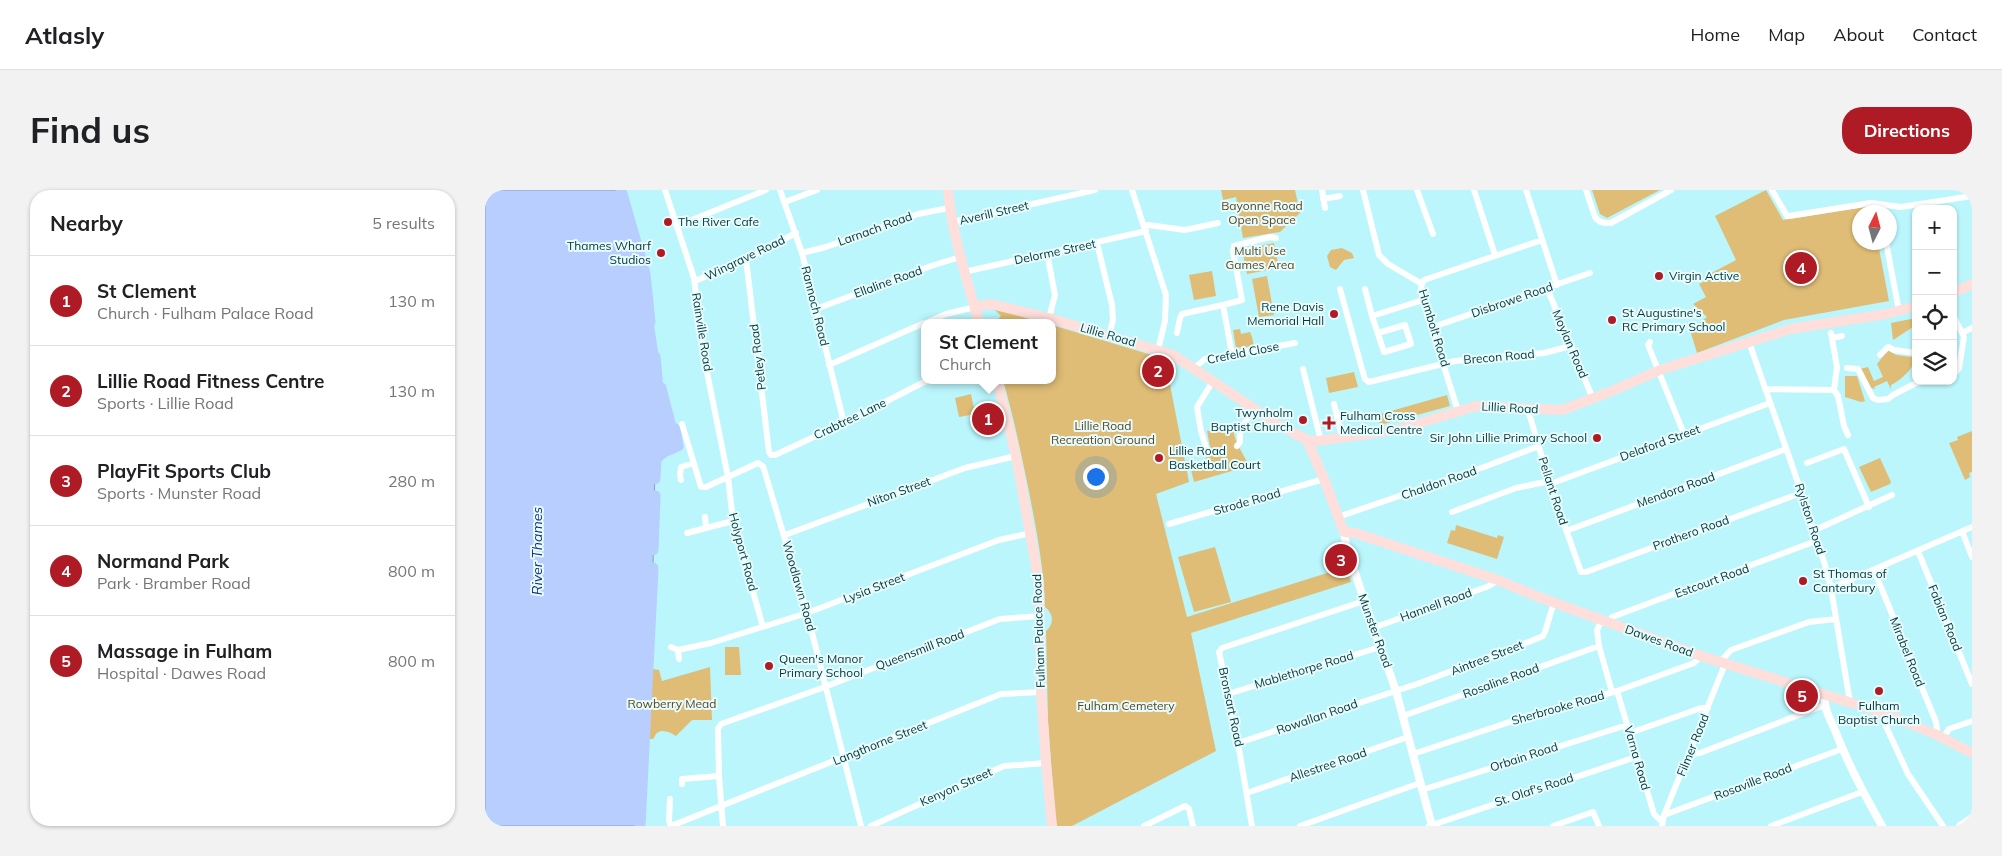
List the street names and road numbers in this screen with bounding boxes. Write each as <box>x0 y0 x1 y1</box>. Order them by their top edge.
street label: Averill Street <box>958 197 1030 228</box>
street label: Larnach Road <box>836 208 914 249</box>
street label: Wingrave Road <box>702 232 787 283</box>
street label: Delorme Street <box>1013 236 1097 267</box>
street label: Ellaline Road <box>852 262 924 301</box>
street label: Rannoch Road <box>798 264 833 347</box>
street label: Disbrowe Road <box>1469 279 1555 321</box>
street label: Humbolt Road <box>1416 287 1453 368</box>
street label: Rainville Road <box>689 292 716 372</box>
street label: Moylan Road <box>1549 307 1592 380</box>
street label: Lillie Road <box>1079 319 1138 350</box>
street label: Petley Road <box>746 323 769 391</box>
street label: Crefeld Close <box>1206 338 1280 367</box>
street label: Brecon Road <box>1463 346 1535 367</box>
street label: Crabtree Lane <box>811 395 888 443</box>
street label: Lillie Road <box>1481 399 1539 416</box>
street label: Delaford Street <box>1618 421 1702 464</box>
street label: Pellant Road <box>1535 455 1572 527</box>
street label: Chaldon Road <box>1399 463 1479 502</box>
street label: Mendora Road <box>1635 468 1717 511</box>
street label: Niton Street <box>865 473 932 510</box>
street label: Rylston Road <box>1792 481 1829 556</box>
street label: Strode Road <box>1212 485 1282 518</box>
street label: Holyport Road <box>726 511 761 593</box>
street label: Prothero Road <box>1651 512 1731 553</box>
street label: Woodlawn Road <box>779 539 820 633</box>
street label: Estcourt Road <box>1673 560 1751 601</box>
street label: Lysia Street <box>841 569 907 606</box>
street label: Fulham Palace Road <box>1029 574 1048 688</box>
street label: Fabian Road <box>1925 582 1966 653</box>
street label: Hannell Road <box>1398 585 1474 624</box>
street label: Munster Road <box>1355 592 1396 670</box>
street label: Mirabel Road <box>1887 615 1928 689</box>
street label: Dawes Road <box>1623 621 1695 660</box>
street label: Queensmill Road <box>873 626 966 673</box>
street label: Aintree Street <box>1448 637 1525 678</box>
street label: Mablethorpe Road <box>1253 647 1355 692</box>
street label: Rosaline Road <box>1461 660 1541 701</box>
street label: Bronsart Road <box>1216 666 1247 748</box>
street label: Sherbrooke Road <box>1510 687 1606 728</box>
street label: Rowallan Road <box>1274 696 1359 737</box>
street label: Filmer Road <box>1673 711 1712 778</box>
street label: Langthorne Street <box>830 717 929 768</box>
street label: Varna Road <box>1621 724 1654 792</box>
street label: Orbain Road <box>1488 739 1560 775</box>
street label: Allestree Road <box>1287 744 1369 785</box>
street label: Rosaville Road <box>1712 760 1794 803</box>
street label: Kenyon Street <box>917 764 994 809</box>
street label: St. Olaf's Road <box>1492 770 1575 809</box>

